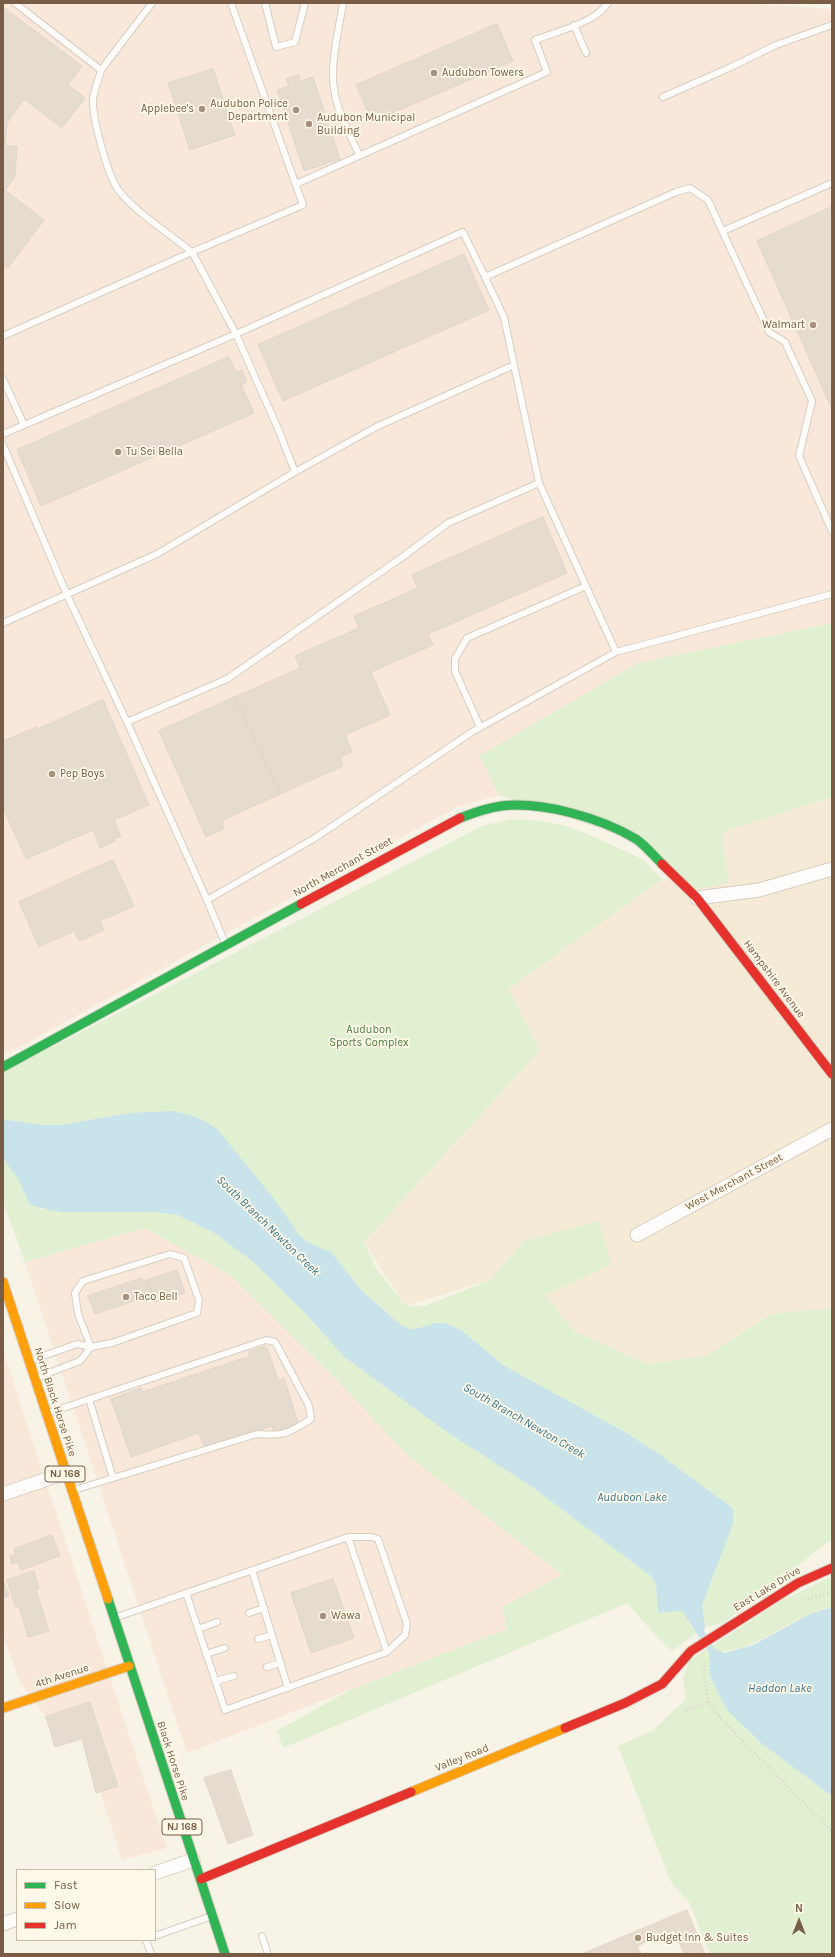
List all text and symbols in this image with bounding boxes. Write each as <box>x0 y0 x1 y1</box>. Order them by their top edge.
place label: Audubon Towers <box>442 66 524 80</box>
marker: Audubon Towers <box>429 68 439 78</box>
place label: Audubon Police Department <box>210 97 288 123</box>
place label: Applebee's <box>141 102 194 116</box>
marker: Applebee's <box>197 104 207 114</box>
marker: Audubon Police Department <box>291 105 301 115</box>
place label: Audubon Municipal Building <box>317 111 415 137</box>
marker: Audubon Municipal Building <box>304 119 314 129</box>
place label: Walmart <box>762 318 805 332</box>
marker: Walmart <box>808 320 818 330</box>
place label: Tu Sei Bella <box>126 445 183 459</box>
marker: Tu Sei Bella <box>113 447 123 457</box>
place label: Pep Boys <box>60 767 105 781</box>
marker: Pep Boys <box>47 769 57 779</box>
street label: North Merchant Street <box>291 834 395 900</box>
street label: Hampshire Avenue <box>740 937 808 1021</box>
park label: Audubon Sports Complex <box>329 1023 409 1049</box>
street label: West Merchant Street <box>683 1151 785 1213</box>
water label: South Branch Newton Creek <box>213 1173 323 1279</box>
place label: Taco Bell <box>134 1290 178 1304</box>
marker: Taco Bell <box>121 1292 131 1302</box>
street label: North Black Horse Pike <box>31 1346 79 1458</box>
water label: South Branch Newton Creek <box>461 1380 587 1462</box>
road number: NJ 168 <box>45 1466 85 1482</box>
water label: Audubon Lake <box>597 1491 667 1505</box>
street label: East Lake Drive <box>731 1564 803 1614</box>
place label: Wawa <box>331 1609 361 1623</box>
marker: Wawa <box>318 1611 328 1621</box>
street label: 4th Avenue <box>33 1661 91 1691</box>
water label: Haddon Lake <box>748 1682 812 1696</box>
street label: Black Horse Pike <box>154 1719 192 1803</box>
street label: Valley Road <box>433 1741 491 1775</box>
road number: NJ 168 <box>162 1819 202 1835</box>
legend <box>16 1869 156 1941</box>
text: Fast <box>54 1878 77 1892</box>
text: Slow <box>54 1898 80 1912</box>
north arrow <box>779 1901 819 1941</box>
text: N <box>795 1902 803 1915</box>
text: Jam <box>54 1918 77 1932</box>
place label: Budget Inn & Suites <box>646 1931 748 1945</box>
marker: Budget Inn & Suites <box>633 1933 643 1943</box>

